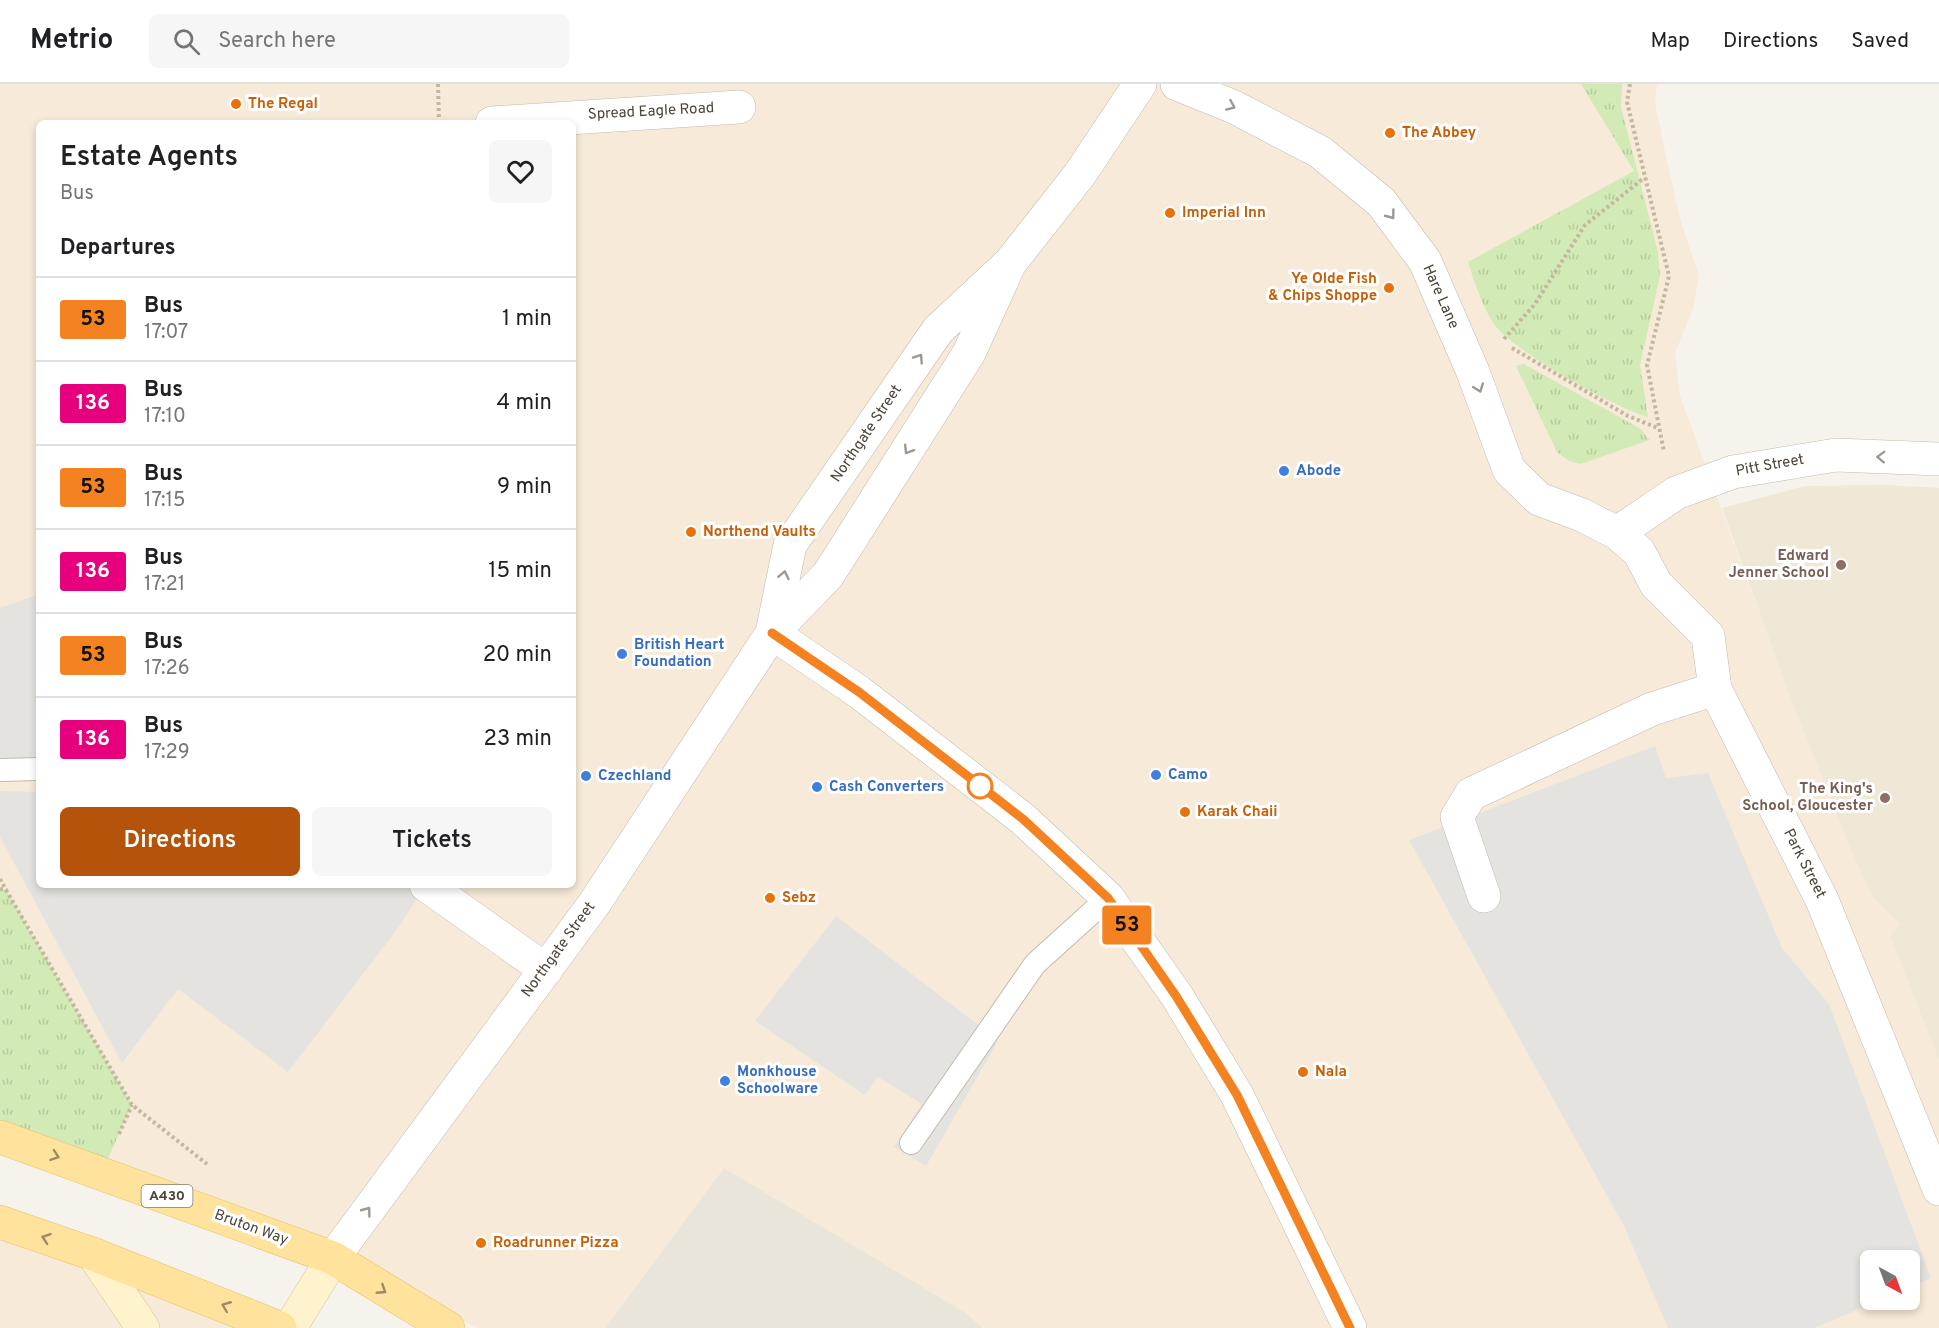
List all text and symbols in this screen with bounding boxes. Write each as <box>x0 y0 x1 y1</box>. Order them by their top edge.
search box <box>149 14 569 68</box>
text: Metrio <box>30 23 113 59</box>
icon: search <box>170 25 203 58</box>
text: Search here <box>218 28 336 55</box>
text: Map <box>1650 28 1690 55</box>
text: Directions <box>1723 28 1818 55</box>
text: Saved <box>1851 28 1909 55</box>
place label: The Regal <box>248 95 318 114</box>
marker: The Regal <box>229 97 243 111</box>
street label: Spread Eagle Road <box>587 99 715 125</box>
one-way arrow <box>1225 99 1236 111</box>
place label: The Abbey <box>1402 124 1477 143</box>
marker: The Abbey <box>1383 126 1397 140</box>
text: Estate Agents <box>60 140 238 176</box>
button: heart <box>489 140 552 203</box>
text: Bus <box>60 181 94 207</box>
place label: Imperial Inn <box>1182 204 1266 223</box>
marker: Imperial Inn <box>1163 206 1177 220</box>
one-way arrow <box>1383 209 1394 220</box>
text: Departures <box>60 235 176 262</box>
street label: Hare Lane <box>1417 262 1463 332</box>
place label: Ye Olde Fish & Chips Shoppe <box>1268 270 1377 306</box>
marker: Ye Olde Fish & Chips Shoppe <box>1382 281 1396 295</box>
text: Bus <box>144 293 183 320</box>
text: 53 <box>80 306 106 333</box>
text: 1 min <box>502 306 552 333</box>
text: 17:07 <box>144 320 188 346</box>
one-way arrow <box>912 354 923 365</box>
text: Bus <box>144 377 183 404</box>
street label: Northgate Street <box>827 382 907 486</box>
one-way arrow <box>1471 382 1484 393</box>
text: 136 <box>76 390 110 417</box>
text: 4 min <box>497 390 552 417</box>
text: 17:10 <box>144 404 186 430</box>
one-way arrow <box>903 444 915 454</box>
street label: Pitt Street <box>1734 451 1806 481</box>
one-way arrow <box>1876 451 1885 463</box>
text: Bus <box>144 461 183 488</box>
place label: Abode <box>1296 462 1341 481</box>
marker: Abode <box>1277 464 1291 478</box>
text: 53 <box>80 474 106 501</box>
text: 9 min <box>497 474 552 501</box>
text: 17:15 <box>144 488 185 514</box>
place label: Northend Vaults <box>703 523 816 542</box>
marker: Northend Vaults <box>684 525 698 539</box>
text: Bus <box>144 545 183 572</box>
place label: Edward Jenner School <box>1728 547 1829 583</box>
text: 136 <box>76 558 110 585</box>
text: 15 min <box>488 558 552 585</box>
marker: Edward Jenner School <box>1834 558 1848 572</box>
one-way arrow <box>777 571 790 581</box>
text: 17:21 <box>144 572 185 598</box>
text: Bus <box>144 629 183 656</box>
place label: British Heart Foundation <box>634 636 724 672</box>
text: 53 <box>80 642 106 669</box>
text: 20 min <box>483 642 552 669</box>
marker: British Heart Foundation <box>615 647 629 661</box>
text: 17:26 <box>144 656 190 682</box>
text: Bus <box>144 713 183 740</box>
text: 136 <box>76 726 110 753</box>
text: 23 min <box>484 726 552 753</box>
text: 17:29 <box>144 740 190 766</box>
place label: Camo <box>1168 766 1208 785</box>
place label: Czechland <box>598 767 672 786</box>
marker: Camo <box>1149 768 1163 782</box>
marker: Czechland <box>579 769 593 783</box>
unlabelled marker <box>967 773 993 799</box>
place label: Cash Converters <box>829 778 944 797</box>
marker: Cash Converters <box>810 780 824 794</box>
place label: The King's School, Gloucester <box>1742 780 1874 816</box>
marker: The King's School, Gloucester <box>1878 791 1892 805</box>
place label: Karak Chaii <box>1197 803 1278 822</box>
marker: Karak Chaii <box>1178 805 1192 819</box>
button: Directions <box>60 807 300 876</box>
button: Tickets <box>312 807 552 876</box>
street label: Park Street <box>1778 826 1830 902</box>
place label: Sebz <box>782 889 816 908</box>
marker: Sebz <box>763 891 777 905</box>
street label: Northgate Street <box>518 898 600 1002</box>
line badge: 53 <box>1100 906 1154 944</box>
text: 53 <box>1114 912 1140 939</box>
place label: Monkhouse Schoolware <box>737 1063 818 1099</box>
place label: Nala <box>1315 1063 1347 1082</box>
marker: Nala <box>1296 1065 1310 1079</box>
marker: Monkhouse Schoolware <box>718 1074 732 1088</box>
one-way arrow <box>49 1149 60 1162</box>
road number: A430 <box>142 1185 192 1207</box>
street label: Bruton Way <box>211 1206 291 1250</box>
one-way arrow <box>360 1206 371 1217</box>
one-way arrow <box>42 1232 52 1245</box>
place label: Roadrunner Pizza <box>493 1234 618 1253</box>
marker: Roadrunner Pizza <box>474 1236 488 1250</box>
north arrow <box>1860 1250 1920 1310</box>
map controls <box>1860 1250 1920 1310</box>
one-way arrow <box>376 1282 386 1294</box>
one-way arrow <box>221 1301 232 1313</box>

